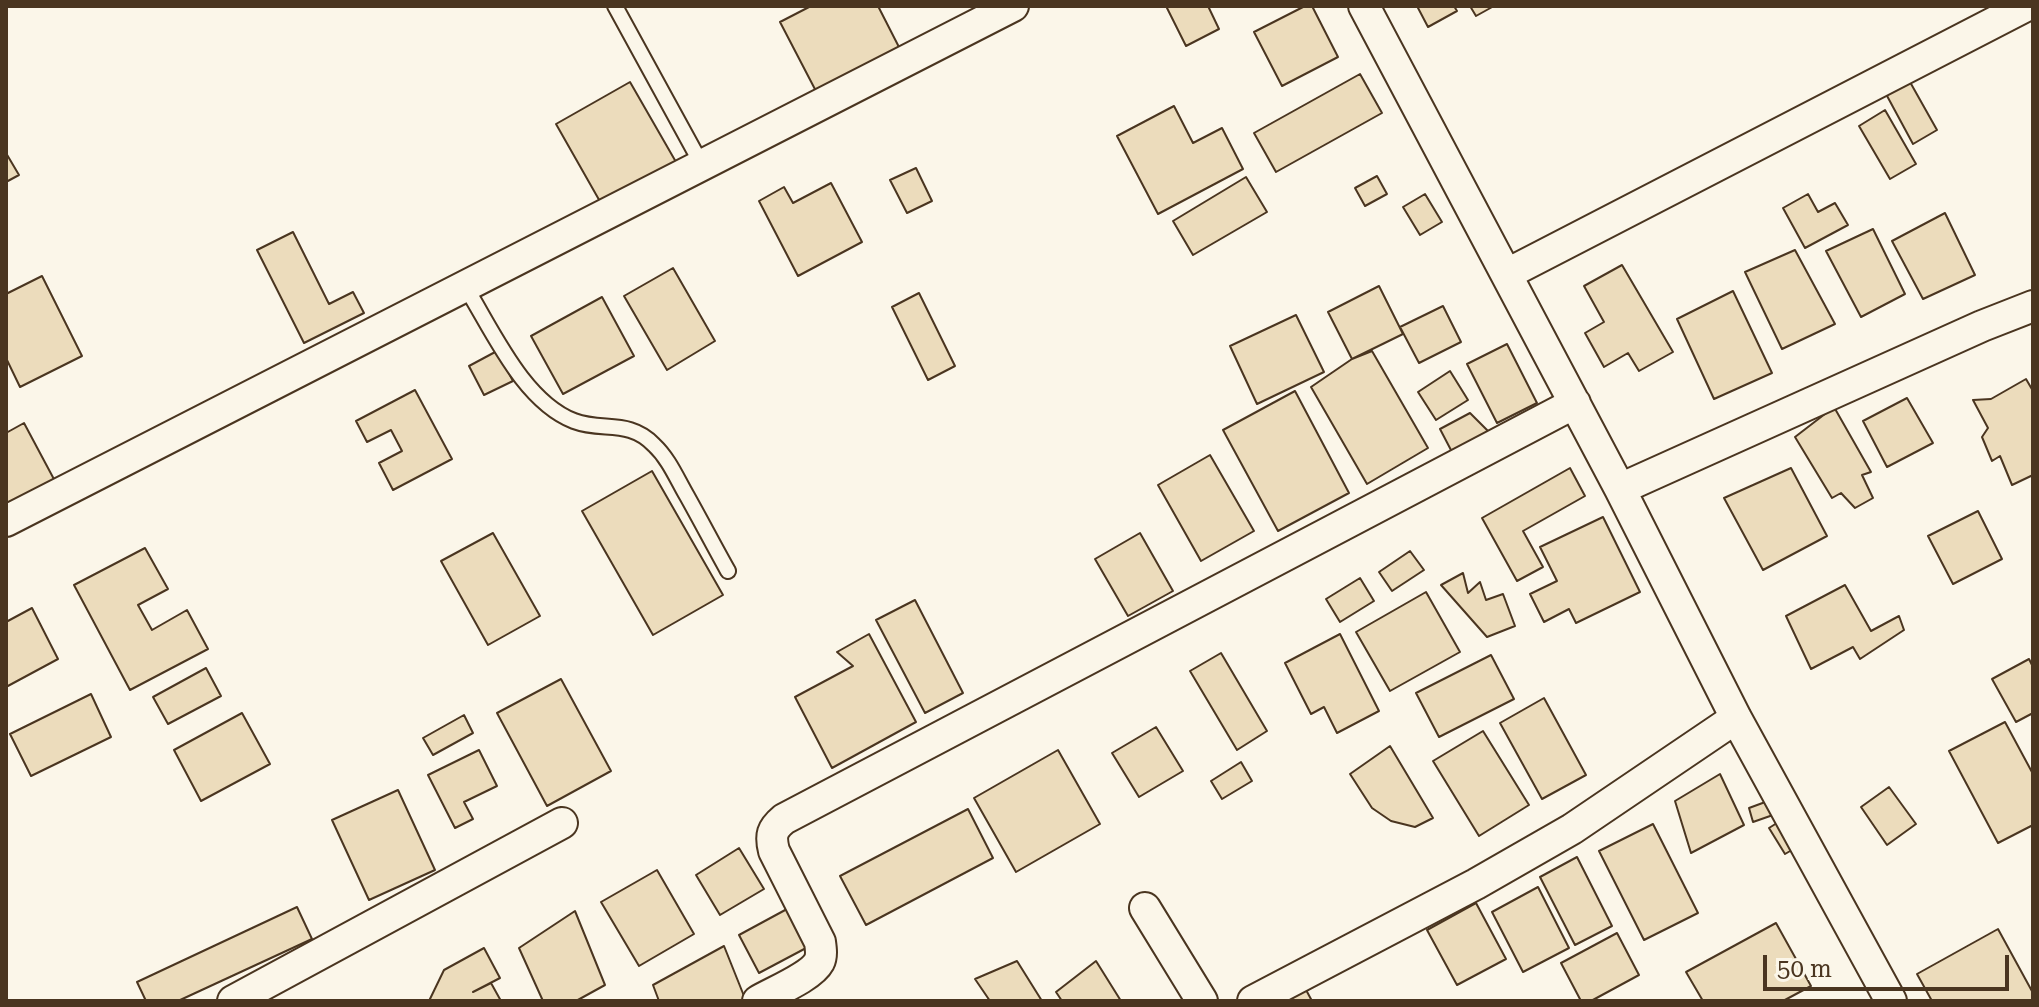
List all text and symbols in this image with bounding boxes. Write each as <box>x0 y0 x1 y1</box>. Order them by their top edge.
scale bar <box>1767 939 2013 989</box>
text: 50 m <box>1777 955 1832 983</box>

